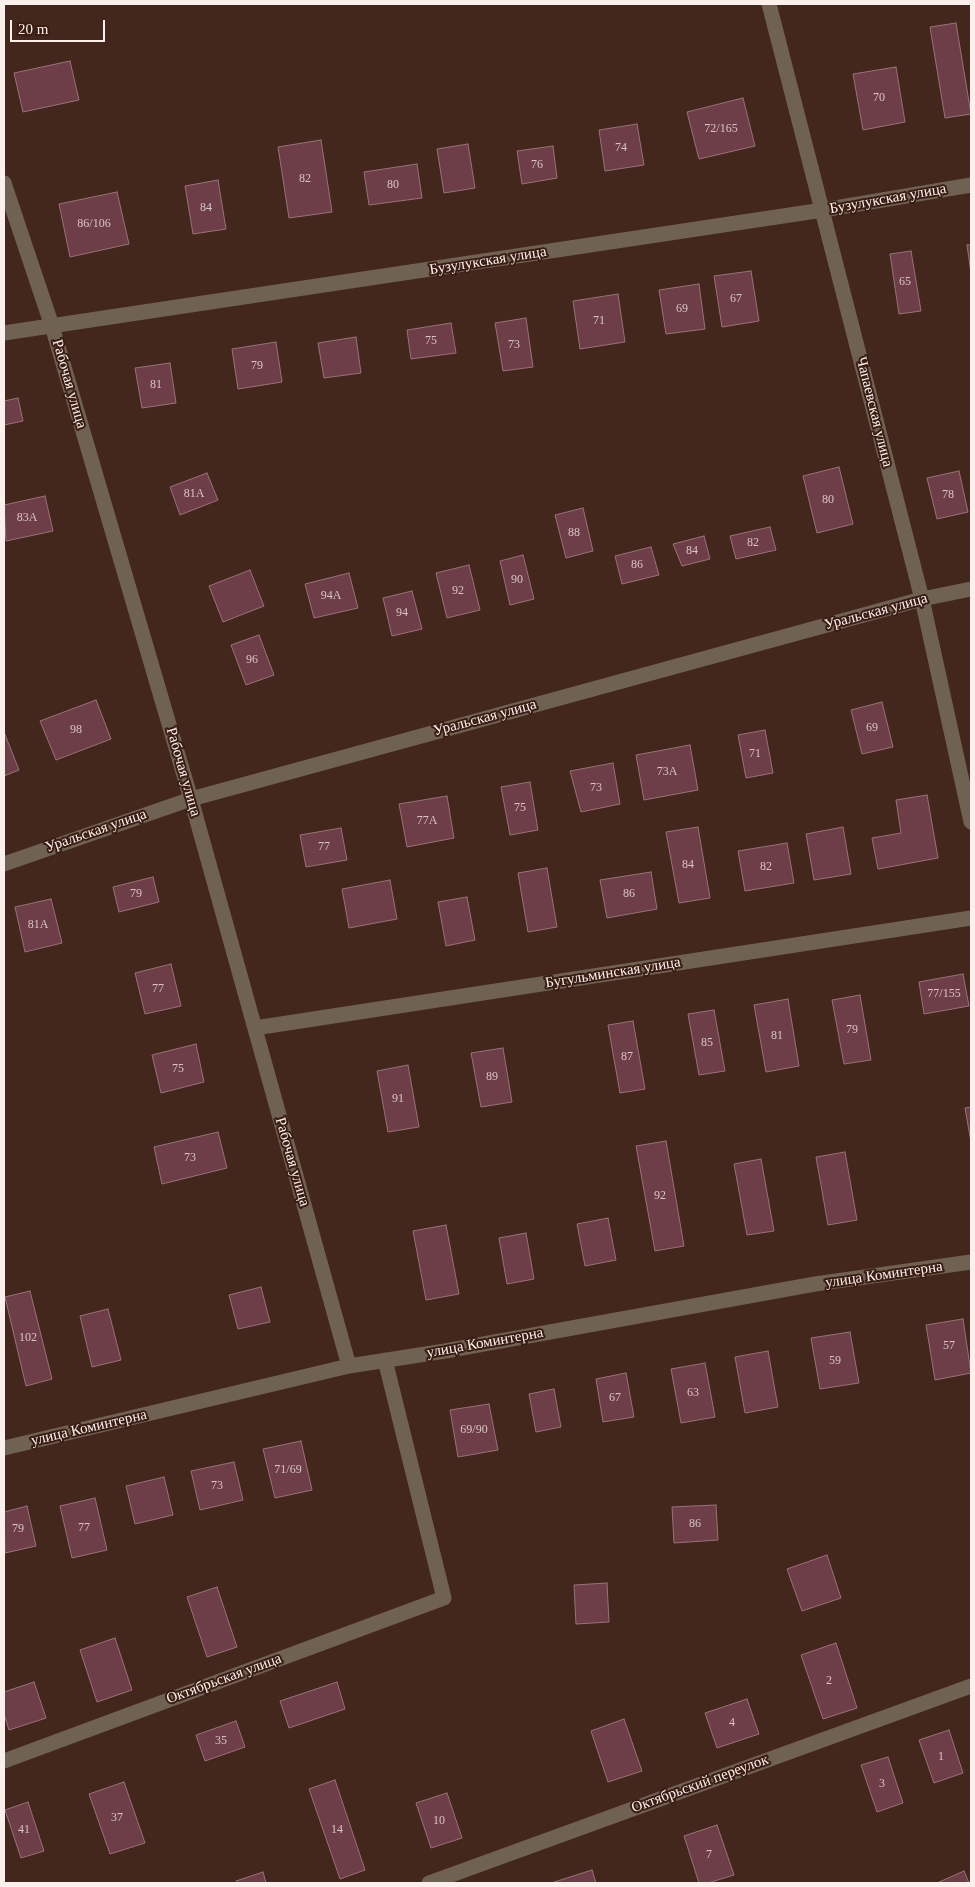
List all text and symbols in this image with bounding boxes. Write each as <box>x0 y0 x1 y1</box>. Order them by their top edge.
scale bar <box>12 10 108 42</box>
text: 20 m <box>18 21 48 37</box>
house number: 70 <box>873 91 885 105</box>
house number: 72/165 <box>704 122 738 136</box>
house number: 74 <box>615 141 627 155</box>
house number: 76 <box>531 158 543 172</box>
house number: 82 <box>299 172 311 186</box>
house number: 80 <box>387 178 399 192</box>
street label: Бузулукская улица <box>828 180 948 218</box>
house number: 84 <box>200 201 212 215</box>
house number: 86/106 <box>77 217 111 231</box>
street label: Бузулукская улица <box>428 243 548 279</box>
house number: 65 <box>899 275 911 289</box>
house number: 67 <box>730 292 742 306</box>
house number: 69 <box>676 302 688 316</box>
house number: 71 <box>593 314 605 328</box>
house number: 75 <box>425 334 437 348</box>
street label: Рабочая улица <box>48 337 90 431</box>
house number: 73 <box>508 338 520 352</box>
street label: Чапаевская улица <box>852 355 896 469</box>
house number: 79 <box>251 359 263 373</box>
house number: 81 <box>150 378 162 392</box>
house number: 81А <box>184 487 204 501</box>
house number: 78 <box>942 488 954 502</box>
house number: 80 <box>822 493 834 507</box>
house number: 83А <box>17 511 37 525</box>
house number: 88 <box>568 526 580 540</box>
house number: 82 <box>747 536 759 550</box>
house number: 84 <box>686 544 698 558</box>
house number: 86 <box>631 558 643 572</box>
house number: 90 <box>511 573 523 587</box>
house number: 92 <box>452 584 464 598</box>
house number: 94А <box>321 589 341 603</box>
street label: Уральская улица <box>822 590 930 634</box>
house number: 94 <box>396 606 408 620</box>
house number: 96 <box>246 653 258 667</box>
street label: Уральская улица <box>431 696 539 740</box>
house number: 69 <box>866 721 878 735</box>
house number: 98 <box>70 723 82 737</box>
street label: Рабочая улица <box>162 725 204 819</box>
house number: 71 <box>749 747 761 761</box>
house number: 73А <box>657 765 677 779</box>
house number: 73 <box>590 781 602 795</box>
house number: 75 <box>514 801 526 815</box>
street label: Уральская улица <box>43 805 149 857</box>
house number: 77А <box>417 814 437 828</box>
house number: 77 <box>318 840 330 854</box>
house number: 84 <box>682 858 694 872</box>
house number: 82 <box>760 860 772 874</box>
house number: 79 <box>130 887 142 901</box>
house number: 86 <box>623 887 635 901</box>
house number: 81А <box>28 918 48 932</box>
street label: Бугульминская улица <box>544 953 682 993</box>
house number: 77 <box>152 982 164 996</box>
house number: 77/155 <box>927 987 961 1001</box>
house number: 79 <box>846 1023 858 1037</box>
house number: 81 <box>771 1029 783 1043</box>
house number: 85 <box>701 1036 713 1050</box>
house number: 87 <box>621 1050 633 1064</box>
house number: 75 <box>172 1062 184 1076</box>
house number: 89 <box>486 1070 498 1084</box>
house number: 91 <box>392 1092 404 1106</box>
street label: Рабочая улица <box>271 1115 313 1209</box>
house number: 73 <box>184 1151 196 1165</box>
house number: 92 <box>654 1189 666 1203</box>
street label: улица Коминтерна <box>824 1258 944 1292</box>
street label: улица Коминтерна <box>425 1324 545 1362</box>
house number: 102 <box>19 1331 37 1345</box>
house number: 57 <box>943 1339 955 1353</box>
house number: 59 <box>829 1354 841 1368</box>
house number: 63 <box>687 1386 699 1400</box>
house number: 67 <box>609 1391 621 1405</box>
street label: улица Коминтерна <box>29 1406 149 1450</box>
house number: 69/90 <box>460 1423 488 1437</box>
house number: 71/69 <box>274 1463 302 1477</box>
house number: 73 <box>211 1479 223 1493</box>
house number: 86 <box>689 1517 701 1531</box>
house number: 77 <box>78 1521 90 1535</box>
house number: 79 <box>12 1522 24 1536</box>
street label: Октябрьская улица <box>164 1650 284 1708</box>
house number: 2 <box>826 1674 832 1688</box>
house number: 4 <box>729 1716 735 1730</box>
house number: 35 <box>215 1734 227 1748</box>
house number: 1 <box>938 1750 944 1764</box>
street label: Октябрьский переулок <box>629 1751 771 1817</box>
house number: 3 <box>879 1777 885 1791</box>
house number: 37 <box>111 1811 123 1825</box>
house number: 10 <box>433 1814 445 1828</box>
house number: 41 <box>18 1823 30 1837</box>
house number: 14 <box>331 1823 343 1837</box>
house number: 7 <box>706 1848 712 1862</box>

